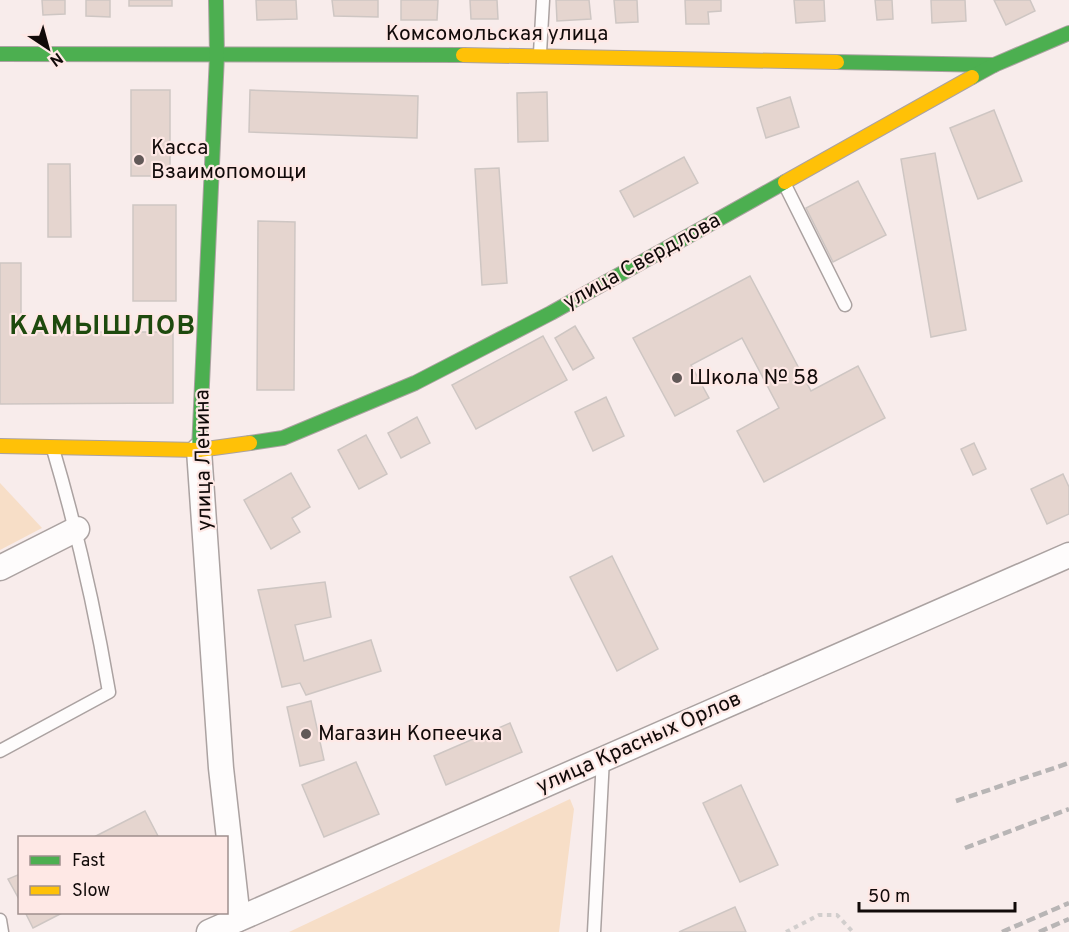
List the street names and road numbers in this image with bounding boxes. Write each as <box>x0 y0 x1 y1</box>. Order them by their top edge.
street label: Комсомольская улица <box>386 21 608 48</box>
street label: улица Свердлова <box>558 208 726 316</box>
street label: улица Ленина <box>189 389 219 531</box>
street label: улица Красных Орлов <box>532 686 746 800</box>

